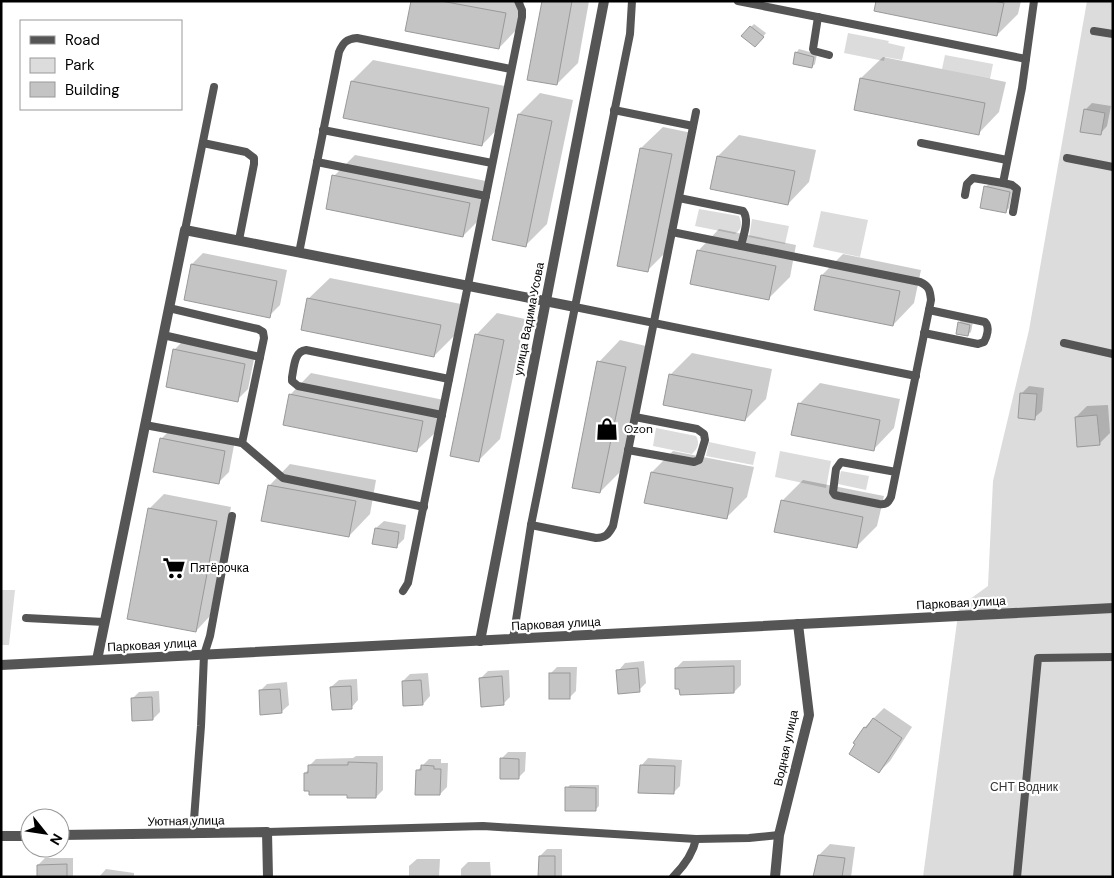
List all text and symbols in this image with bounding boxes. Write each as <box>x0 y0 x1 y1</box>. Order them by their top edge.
legend <box>20 20 182 110</box>
text: Road <box>65 30 100 50</box>
text: Park <box>65 55 95 75</box>
text: Building <box>65 80 120 100</box>
street label: улица Вадима Усова <box>510 261 548 377</box>
shop icon: Ozon <box>594 416 620 442</box>
place label: Ozon <box>624 421 653 437</box>
supermarket icon: Пятёрочка <box>161 555 187 581</box>
place label: Пятёрочка <box>190 560 249 576</box>
street label: Парковая улица <box>916 593 1006 613</box>
street label: Парковая улица <box>511 614 601 634</box>
street label: Парковая улица <box>107 635 197 655</box>
street label: Водная улица <box>770 708 802 788</box>
park label: СНТ Водник <box>990 779 1059 795</box>
north arrow <box>20 808 70 858</box>
street label: Уютная улица <box>147 812 225 830</box>
text: N <box>46 831 67 848</box>

